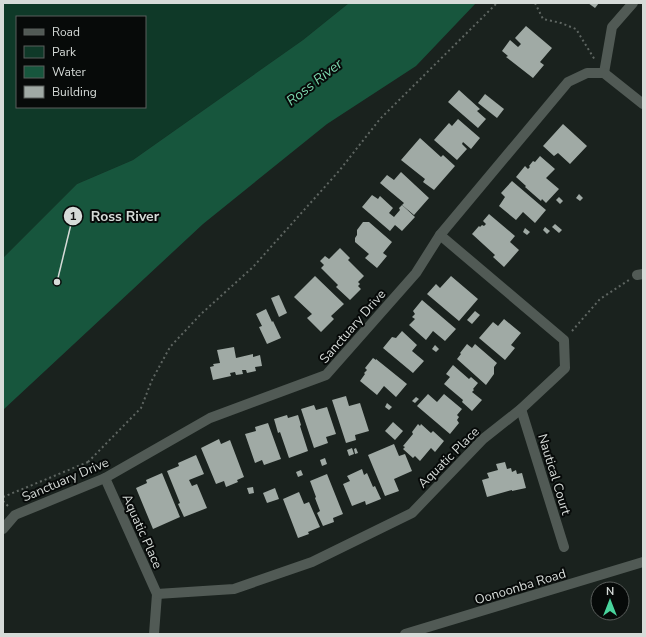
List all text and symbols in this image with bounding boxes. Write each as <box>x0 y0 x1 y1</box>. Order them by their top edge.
legend <box>16 16 146 108</box>
text: Road <box>52 24 80 40</box>
text: Park <box>52 44 77 60</box>
water label: Ross River <box>282 54 347 110</box>
text: Water <box>52 64 86 80</box>
text: Building <box>52 84 97 100</box>
callout: Ross River <box>63 203 167 229</box>
text: Ross River <box>91 207 160 226</box>
text: 1 <box>69 208 77 224</box>
street label: Sanctuary Drive <box>315 286 390 368</box>
street label: Aquatic Place <box>414 423 483 492</box>
street label: Nautical Court <box>533 432 575 517</box>
street label: Sanctuary Drive <box>19 453 112 506</box>
street label: Aquatic Place <box>118 491 167 572</box>
street label: Oonoonba Road <box>472 565 568 609</box>
north arrow <box>590 581 630 621</box>
text: N <box>606 584 614 599</box>

